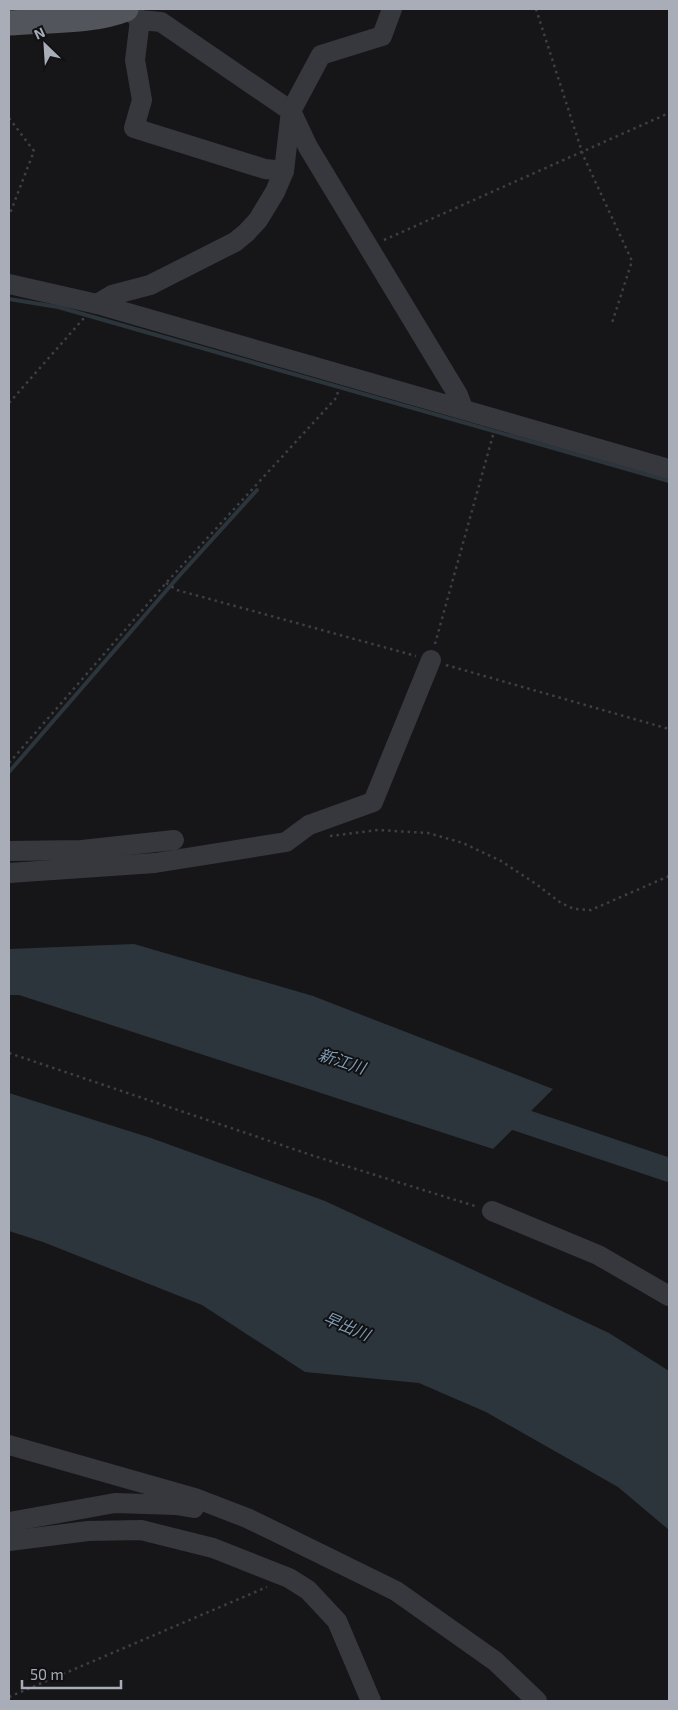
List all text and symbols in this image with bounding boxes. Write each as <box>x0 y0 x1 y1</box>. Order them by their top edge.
north arrow <box>20 20 70 70</box>
text: N <box>31 23 47 43</box>
water label: 新江川 <box>316 1044 370 1078</box>
water label: 早出川 <box>321 1307 375 1344</box>
scale bar <box>22 1658 121 1690</box>
text: 50 m <box>30 1665 64 1683</box>

